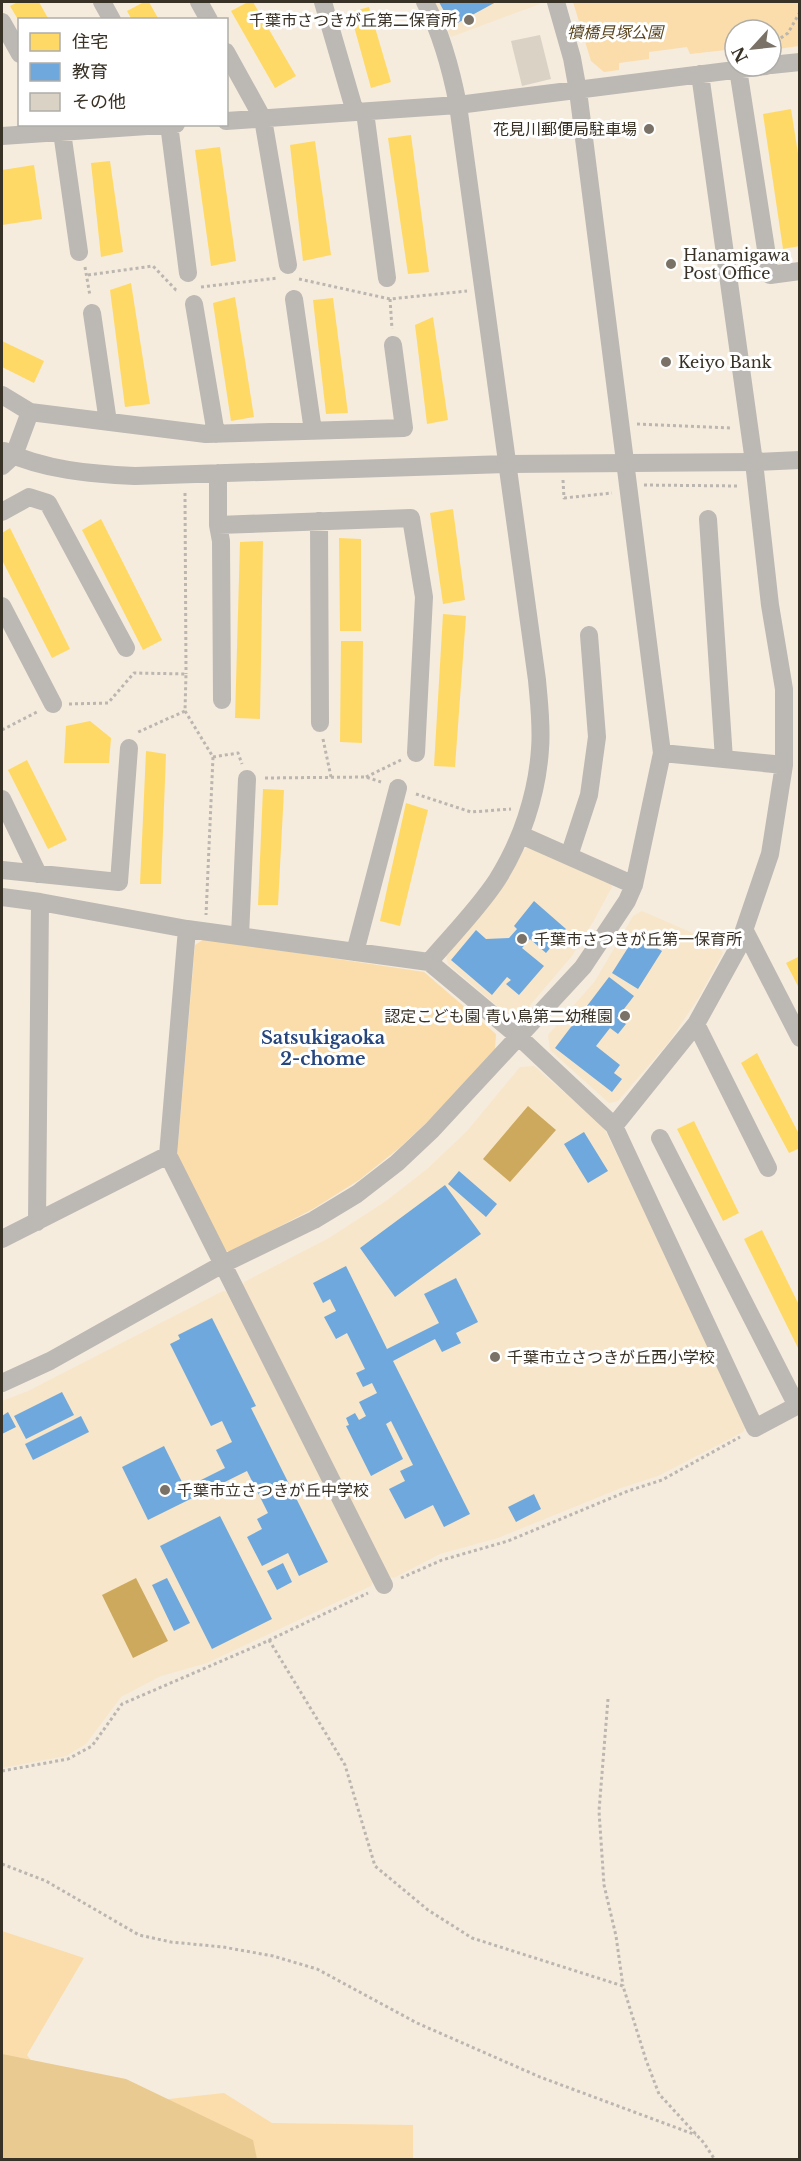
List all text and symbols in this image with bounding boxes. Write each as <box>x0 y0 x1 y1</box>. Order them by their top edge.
place label: 千葉市さつきが丘第二保育所 <box>249 10 457 30</box>
marker: 千葉市さつきが丘第二保育所 <box>462 13 476 27</box>
legend <box>18 18 228 126</box>
north arrow <box>723 18 783 78</box>
park label: 犢橋貝塚公園 <box>567 22 665 42</box>
text: 住宅 <box>72 31 108 53</box>
text: N <box>727 44 752 66</box>
text: 教育 <box>72 61 108 83</box>
text: その他 <box>72 91 126 113</box>
place label: 花見川郵便局駐車場 <box>493 119 637 139</box>
marker: 花見川郵便局駐車場 <box>642 122 656 136</box>
place label: Hanamigawa Post Office <box>683 245 790 283</box>
marker: Hanamigawa Post Office <box>664 257 678 271</box>
place label: Keiyo Bank <box>678 352 772 372</box>
marker: Keiyo Bank <box>659 355 673 369</box>
place label: 千葉市さつきが丘第一保育所 <box>534 929 742 949</box>
marker: 千葉市さつきが丘第一保育所 <box>515 932 529 946</box>
place label: 認定こども園 青い鳥第二幼稚園 <box>384 1006 613 1026</box>
marker: 認定こども園 青い鳥第二幼稚園 <box>618 1009 632 1023</box>
district label: Satsukigaoka 2-chome <box>261 1027 386 1070</box>
place label: 千葉市立さつきが丘西小学校 <box>507 1347 715 1367</box>
marker: 千葉市立さつきが丘西小学校 <box>488 1350 502 1364</box>
place label: 千葉市立さつきが丘中学校 <box>177 1480 369 1500</box>
marker: 千葉市立さつきが丘中学校 <box>158 1483 172 1497</box>

